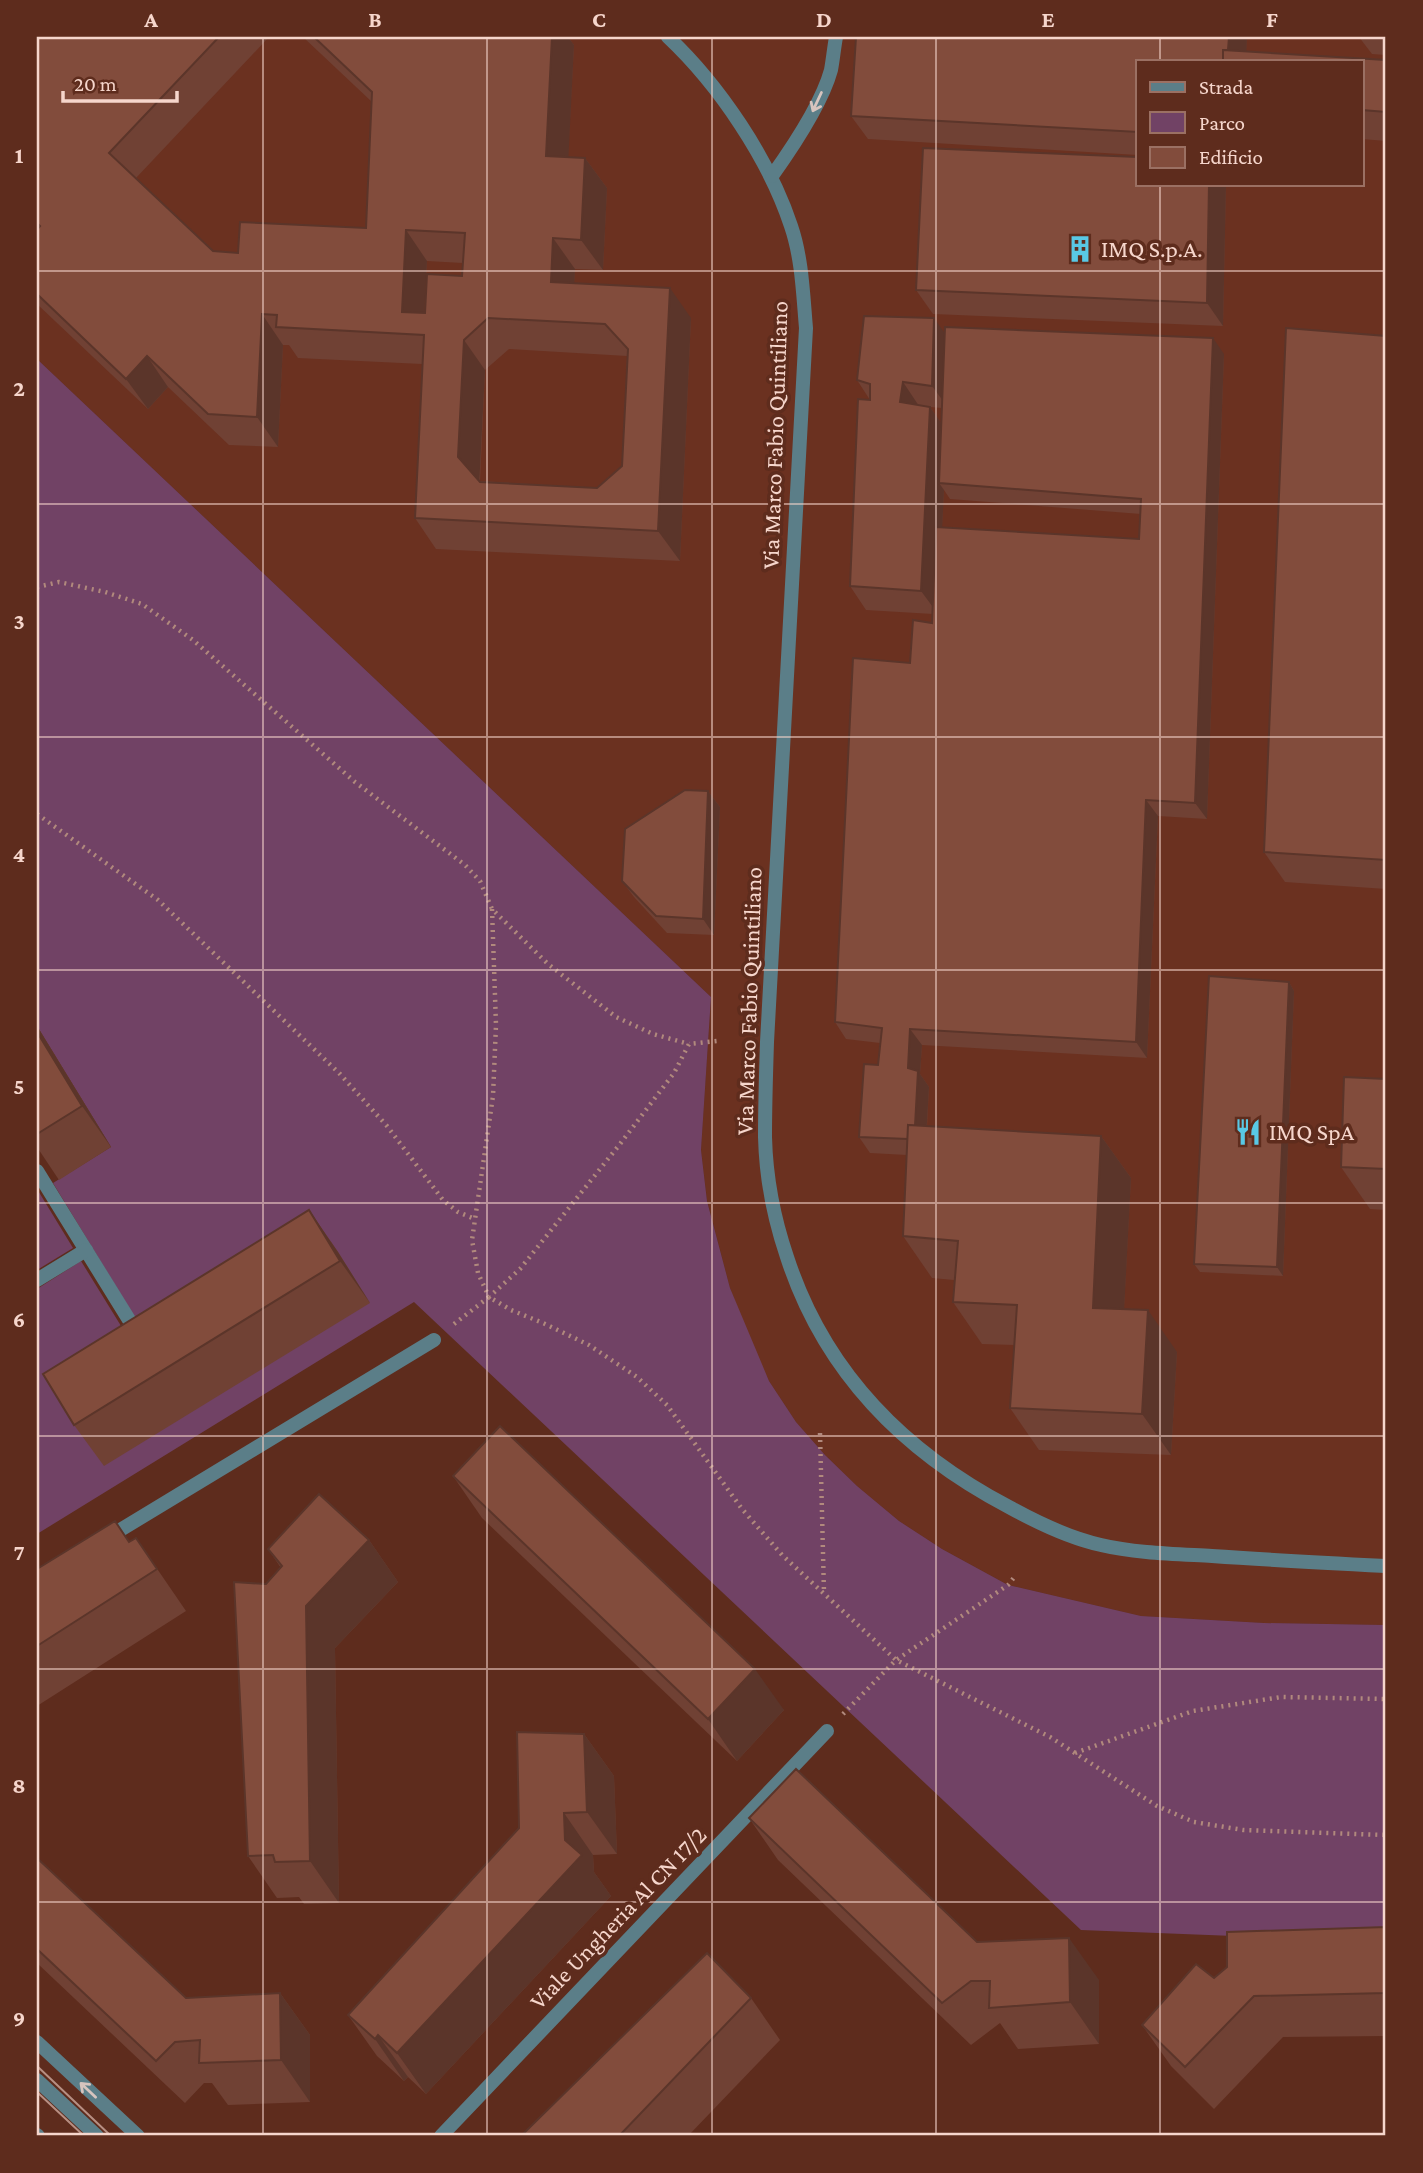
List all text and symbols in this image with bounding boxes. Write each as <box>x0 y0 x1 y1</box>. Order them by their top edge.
text: A <box>143 6 158 32</box>
text: B <box>368 6 382 32</box>
text: C <box>592 6 606 32</box>
text: D <box>816 6 832 32</box>
text: E <box>1041 6 1055 32</box>
text: F <box>1266 6 1278 32</box>
scale bar <box>63 60 177 104</box>
legend <box>1136 60 1364 186</box>
text: 20 m <box>74 72 117 96</box>
text: Strada <box>1199 75 1254 99</box>
one-way arrow <box>810 91 823 112</box>
text: Parco <box>1199 111 1245 135</box>
text: 1 <box>15 142 24 168</box>
text: Edificio <box>1199 145 1263 169</box>
building icon: IMQ S.p.A. <box>1065 234 1095 264</box>
place label: IMQ S.p.A. <box>1101 235 1202 262</box>
street label: Via Marco Fabio Quintiliano <box>756 300 793 570</box>
text: 2 <box>13 375 25 401</box>
text: 3 <box>13 608 25 634</box>
text: 4 <box>13 841 25 867</box>
street label: Via Marco Fabio Quintiliano <box>730 866 767 1136</box>
text: 5 <box>13 1073 25 1099</box>
restaurant icon: IMQ SpA <box>1233 1117 1263 1147</box>
place label: IMQ SpA <box>1269 1118 1355 1145</box>
text: 6 <box>13 1306 25 1332</box>
text: 7 <box>13 1539 25 1565</box>
text: 8 <box>12 1772 26 1798</box>
street label: Viale Ungheria Al CN 17/2 <box>524 1821 712 2014</box>
text: 9 <box>13 2005 25 2031</box>
one-way arrow <box>79 2082 97 2098</box>

